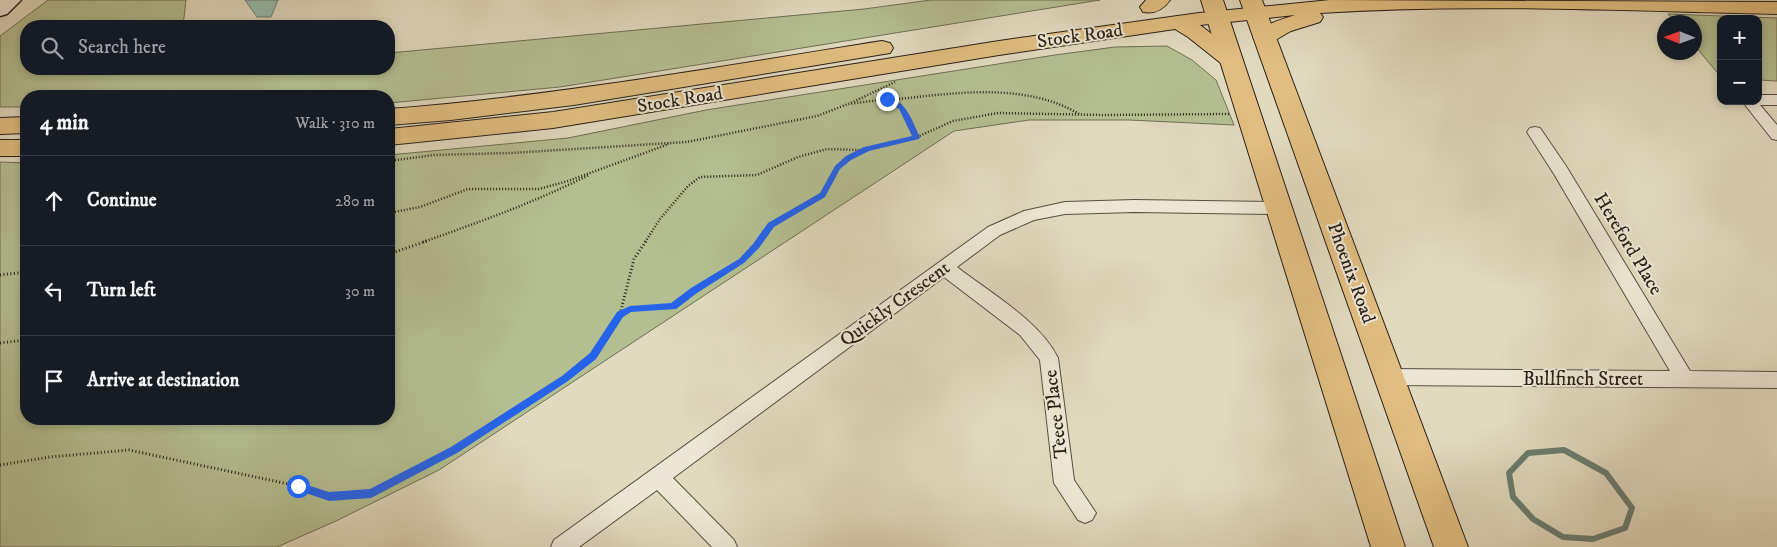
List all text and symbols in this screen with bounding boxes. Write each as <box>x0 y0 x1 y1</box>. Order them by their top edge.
north arrow <box>1657 15 1702 60</box>
map controls <box>1717 15 1762 105</box>
button: + <box>1717 15 1762 60</box>
street label: Stock Road <box>1036 19 1125 53</box>
search box <box>20 20 395 75</box>
icon: search <box>38 34 66 62</box>
text: Search here <box>78 36 166 59</box>
button: − <box>1717 60 1762 105</box>
street label: Stock Road <box>636 82 725 118</box>
route end <box>876 88 899 111</box>
text: 4 min <box>40 110 89 136</box>
text: Walk · 310 m <box>295 113 375 133</box>
icon: ahead <box>40 187 68 215</box>
text: Continue <box>87 189 157 212</box>
street label: Hereford Place <box>1589 189 1668 299</box>
text: 280 m <box>335 191 375 211</box>
street label: Phoenix Road <box>1322 219 1380 327</box>
street label: Quickly Crescent <box>836 256 954 352</box>
icon: left <box>40 277 68 305</box>
text: Turn left <box>87 279 156 302</box>
text: 30 m <box>345 281 375 301</box>
icon: arrive <box>40 367 68 395</box>
street label: Teece Place <box>1039 368 1073 460</box>
street label: Bullfinch Street <box>1523 368 1643 391</box>
text: Arrive at destination <box>87 369 239 392</box>
route start <box>287 475 310 498</box>

